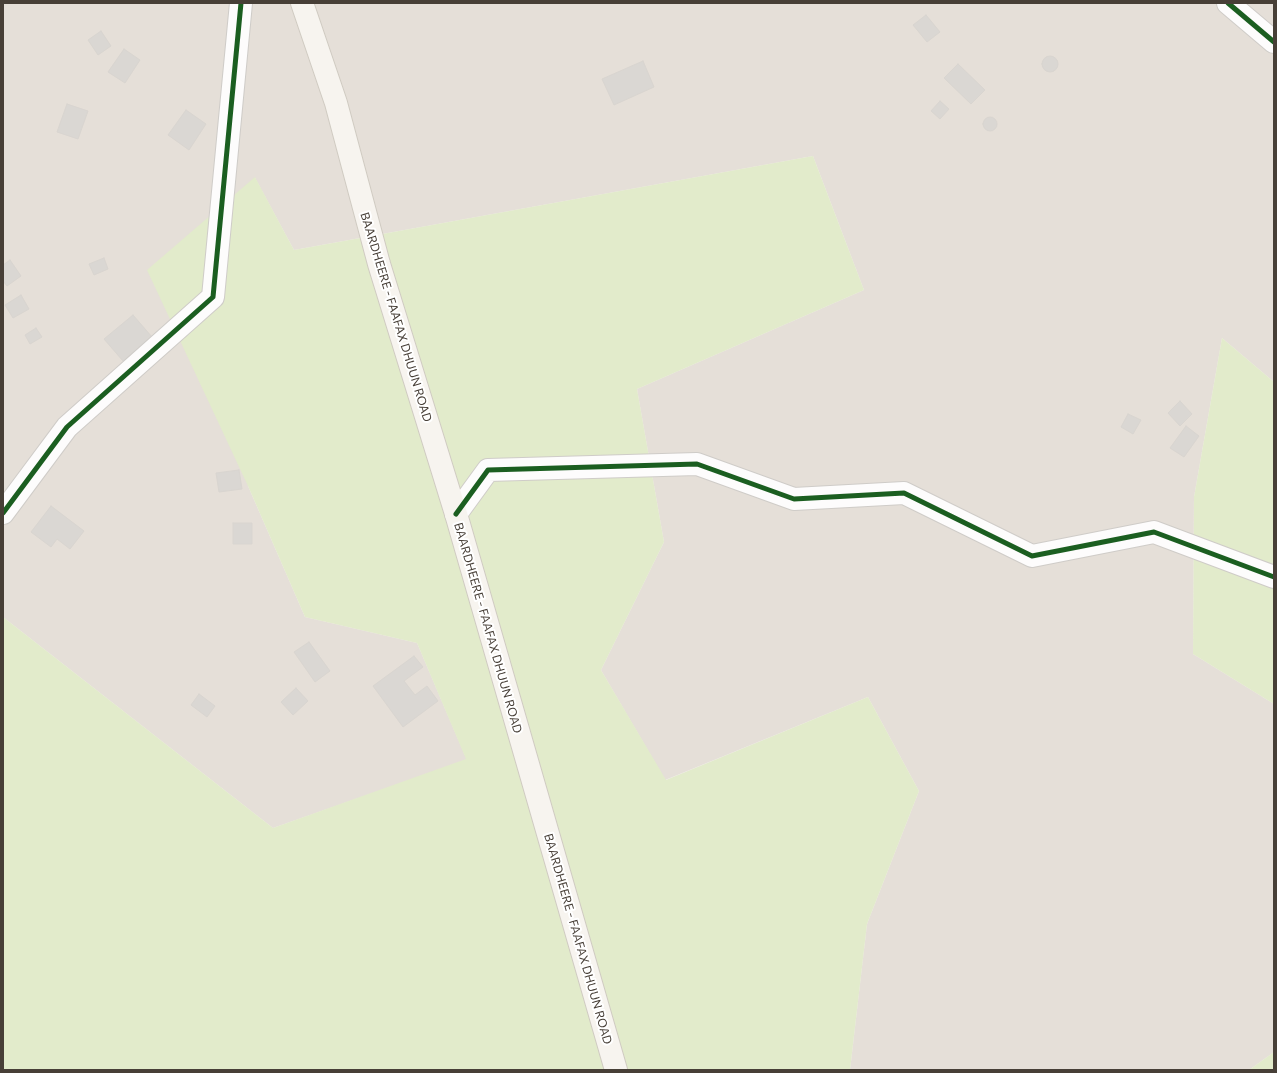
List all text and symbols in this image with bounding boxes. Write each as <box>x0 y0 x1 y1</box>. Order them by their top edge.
street label: BAARDHEERE - FAAFAX DHUUN ROAD <box>357 210 435 424</box>
street label: BAARDHEERE - FAAFAX DHUUN ROAD <box>451 521 525 735</box>
street label: BAARDHEERE - FAAFAX DHUUN ROAD <box>541 832 615 1046</box>

